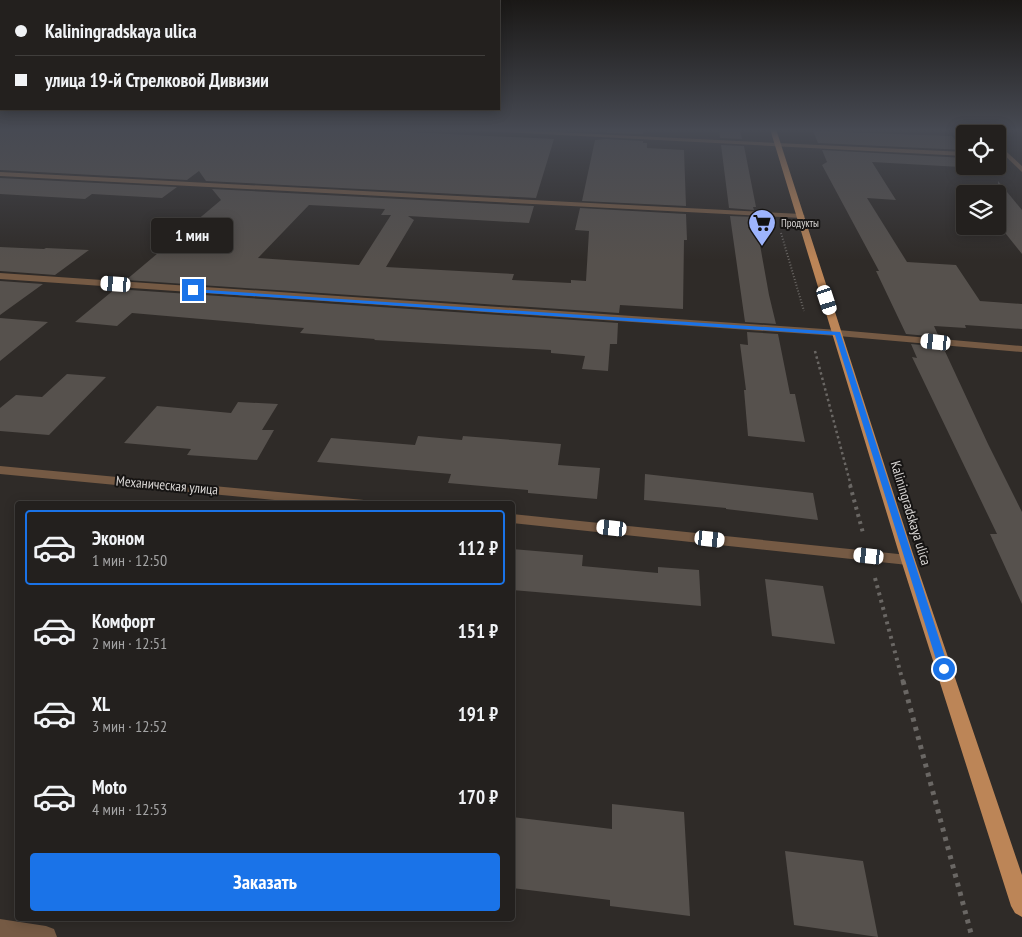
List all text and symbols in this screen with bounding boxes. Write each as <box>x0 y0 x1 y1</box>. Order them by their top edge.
text: Kaliningradskaya ulica <box>45 19 197 43</box>
text: улица 19-й Стрелковой Дивизии <box>45 68 269 92</box>
map controls <box>956 125 1006 235</box>
button: locate <box>956 125 1006 175</box>
button: layers <box>956 185 1006 235</box>
supermarket icon: Продукты <box>747 208 777 247</box>
place label: Продукты <box>781 216 819 230</box>
callout: 1 мин <box>152 218 234 252</box>
text: 1 мин <box>175 225 209 245</box>
car <box>100 275 131 293</box>
route end <box>182 279 204 301</box>
car <box>815 283 838 317</box>
car <box>920 333 951 351</box>
street label: Kaliningradskaya ulica <box>887 459 935 567</box>
street label: Механическая улица <box>115 472 219 498</box>
car <box>596 519 627 537</box>
icon: car <box>32 525 77 570</box>
text: Эконом <box>92 526 145 550</box>
car <box>694 530 725 548</box>
text: 112 ₽ <box>458 536 498 560</box>
car <box>853 547 884 565</box>
text: 1 мин · 12:50 <box>92 550 167 570</box>
icon: car <box>32 608 77 653</box>
text: Комфорт <box>92 609 155 633</box>
text: 151 ₽ <box>458 619 498 643</box>
text: 2 мин · 12:51 <box>92 633 167 653</box>
route start <box>933 658 955 680</box>
icon: car <box>32 691 77 736</box>
text: XL <box>92 692 110 716</box>
text: 191 ₽ <box>458 702 498 726</box>
text: 3 мин · 12:52 <box>92 716 167 736</box>
icon: car <box>32 774 77 819</box>
text: Moto <box>92 775 127 799</box>
text: 170 ₽ <box>458 785 498 809</box>
text: 4 мин · 12:53 <box>92 799 167 819</box>
button: Заказать <box>30 853 500 911</box>

